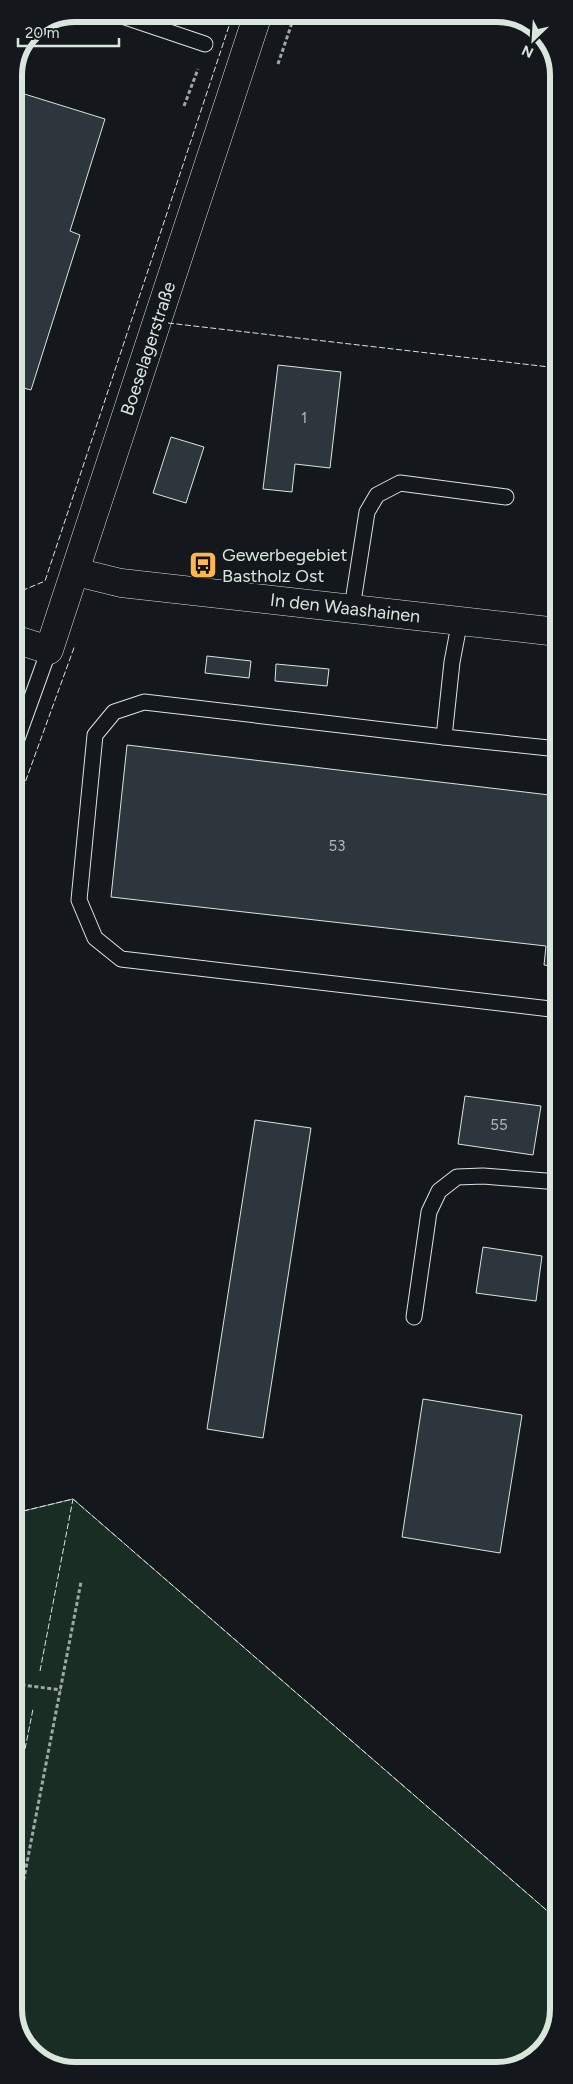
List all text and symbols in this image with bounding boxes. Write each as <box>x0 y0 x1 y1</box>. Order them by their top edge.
scale bar <box>18 15 119 47</box>
north arrow <box>508 15 558 65</box>
text: 20 m <box>25 24 59 42</box>
text: N <box>519 41 536 61</box>
street label: Boeselagerstraße <box>116 279 180 418</box>
house number: 1 <box>301 409 307 427</box>
place label: Gewerbegebiet Bastholz Ost <box>222 544 347 587</box>
bus stop icon: Gewerbegebiet Bastholz Ost <box>188 550 218 580</box>
street label: In den Waashainen <box>269 589 422 627</box>
house number: 53 <box>329 837 345 855</box>
house number: 55 <box>490 1116 508 1134</box>

